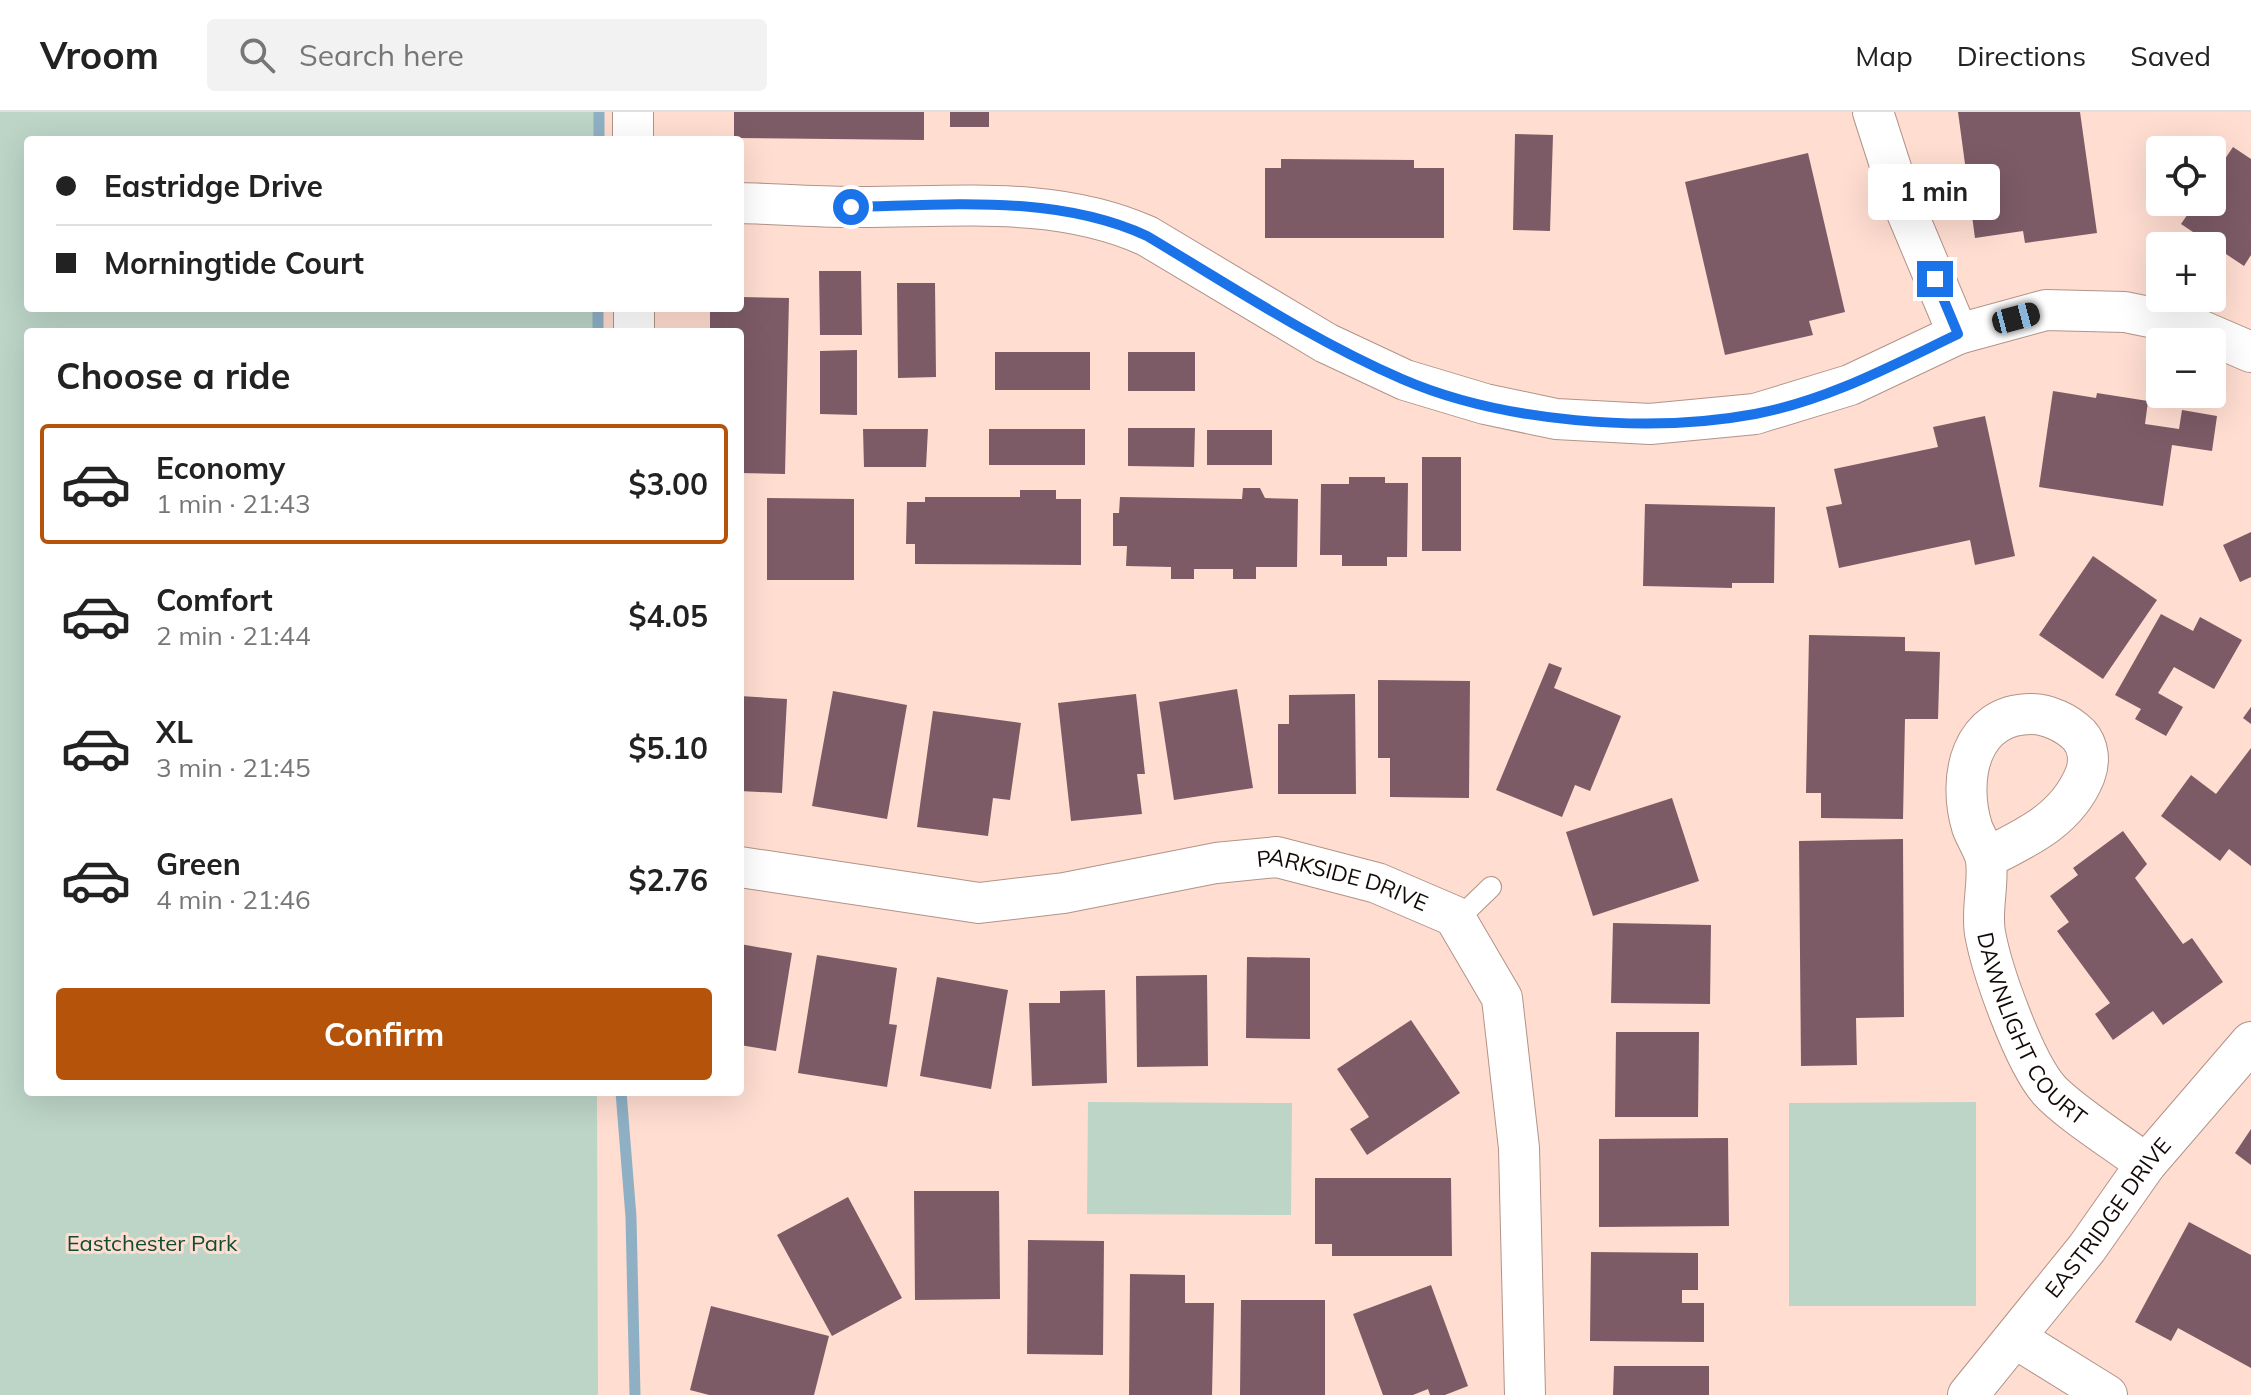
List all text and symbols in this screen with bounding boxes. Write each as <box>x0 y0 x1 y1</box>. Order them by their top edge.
search box <box>207 19 767 91</box>
text: Vroom <box>40 31 159 79</box>
icon: search <box>235 33 279 77</box>
text: Search here <box>299 36 464 74</box>
text: Map <box>1855 38 1913 73</box>
text: Directions <box>1957 38 2086 73</box>
text: Saved <box>2130 38 2211 73</box>
map controls <box>2146 136 2226 408</box>
button: locate <box>2146 136 2226 216</box>
callout: 1 min <box>1869 163 2001 219</box>
text: Eastridge Drive <box>104 167 323 205</box>
text: 1 min <box>1900 175 1968 208</box>
route start <box>833 189 869 225</box>
button: + <box>2146 232 2226 312</box>
text: Morningtide Court <box>104 244 364 282</box>
route end <box>1917 261 1953 297</box>
car <box>1990 300 2042 336</box>
button: − <box>2146 328 2226 408</box>
text: Choose a ride <box>56 353 290 398</box>
icon: car <box>60 448 132 520</box>
text: Economy <box>156 449 285 487</box>
text: $3.00 <box>629 465 708 503</box>
text: 1 min · 21:43 <box>156 487 311 520</box>
icon: car <box>60 580 132 652</box>
text: Comfort <box>156 581 273 619</box>
text: $4.05 <box>629 597 708 635</box>
text: 2 min · 21:44 <box>156 619 311 652</box>
icon: car <box>60 712 132 784</box>
text: XL <box>156 713 193 751</box>
text: $5.10 <box>629 729 708 767</box>
text: 3 min · 21:45 <box>156 751 311 784</box>
street label: PARKSIDE DRIVE <box>1255 842 1432 917</box>
icon: car <box>60 844 132 916</box>
text: Green <box>156 845 241 883</box>
text: $2.76 <box>629 861 708 899</box>
text: 4 min · 21:46 <box>156 883 311 916</box>
street label: DAWNLIGHT COURT <box>1971 930 2093 1131</box>
button: Confirm <box>56 988 712 1080</box>
street label: EASTRIDGE DRIVE <box>2039 1132 2177 1303</box>
park label: Eastchester Park <box>67 1229 238 1257</box>

